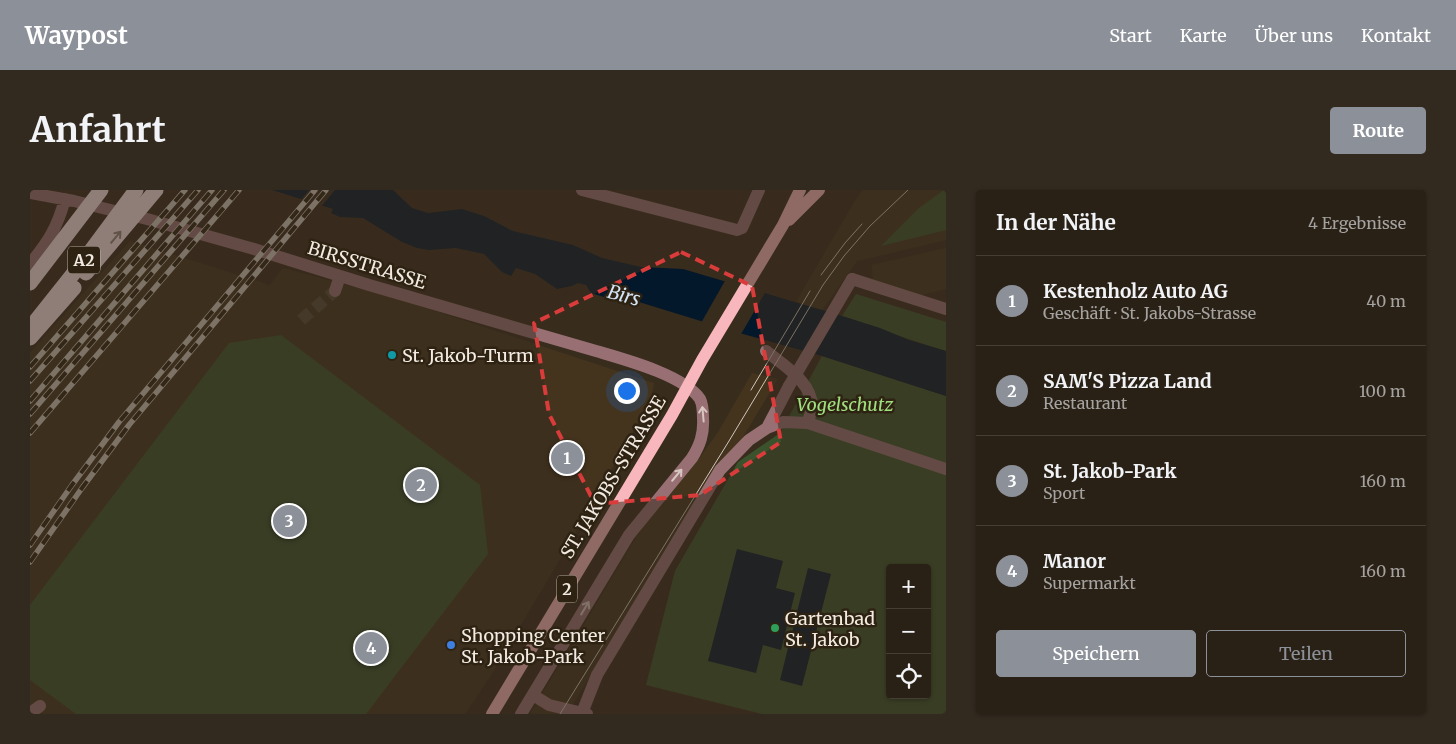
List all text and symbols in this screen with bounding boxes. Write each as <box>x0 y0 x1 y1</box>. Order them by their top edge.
text: Waypost <box>25 20 128 51</box>
text: Start <box>1109 24 1152 47</box>
text: Karte <box>1180 24 1227 47</box>
text: Über uns <box>1255 24 1333 47</box>
text: Kontakt <box>1361 24 1431 47</box>
button: Route <box>1330 107 1426 154</box>
text: Anfahrt <box>30 108 166 152</box>
text: In der Nähe <box>996 209 1116 236</box>
text: 4 Ergebnisse <box>1308 213 1406 233</box>
one-way arrow <box>111 231 122 244</box>
street label: BIRSSTRASSE <box>305 236 430 294</box>
road number: A2 <box>68 246 100 274</box>
water label: Birs <box>605 279 643 311</box>
text: Kestenholz Auto AG <box>1043 279 1228 303</box>
text: 1 <box>1008 291 1016 311</box>
text: 40 m <box>1366 291 1406 311</box>
text: Geschäft · St. Jakobs-Strasse <box>1043 303 1256 323</box>
place label: St. Jakob-Turm <box>402 344 534 367</box>
marker: St. Jakob-Turm <box>386 349 398 361</box>
text: SAM'S Pizza Land <box>1043 369 1212 393</box>
your location <box>614 378 640 404</box>
text: 2 <box>1007 381 1017 401</box>
text: 100 m <box>1359 381 1406 401</box>
street label: ST. JAKOBS-STRASSE <box>555 391 671 563</box>
park label: Vogelschutz <box>797 393 894 416</box>
text: Restaurant <box>1043 393 1127 413</box>
one-way arrow <box>698 407 708 423</box>
pin: 1 <box>551 439 583 477</box>
text: St. Jakob-Park <box>1043 459 1176 483</box>
pin: 2 <box>405 466 437 504</box>
one-way arrow <box>672 469 683 482</box>
text: 3 <box>1007 471 1017 491</box>
text: 160 m <box>1360 471 1406 491</box>
text: Sport <box>1043 483 1085 503</box>
pin: 3 <box>273 502 305 540</box>
text: Manor <box>1043 549 1106 573</box>
text: 4 <box>1007 561 1017 581</box>
text: 160 m <box>1360 561 1406 581</box>
map controls <box>886 564 931 699</box>
button: + <box>886 564 931 609</box>
text: Supermarkt <box>1043 573 1136 593</box>
road number: 2 <box>557 576 577 602</box>
one-way arrow <box>580 602 590 616</box>
place label: Gartenbad St. Jakob <box>785 607 875 651</box>
button: − <box>886 609 931 654</box>
marker: Gartenbad St. Jakob <box>769 622 781 634</box>
place label: Shopping Center St. Jakob-Park <box>461 624 605 668</box>
pin: 4 <box>355 629 387 667</box>
button: Speichern <box>996 630 1196 677</box>
button: Teilen <box>1206 630 1406 677</box>
marker: Shopping Center St. Jakob-Park <box>445 639 457 651</box>
button: locate <box>886 654 931 699</box>

